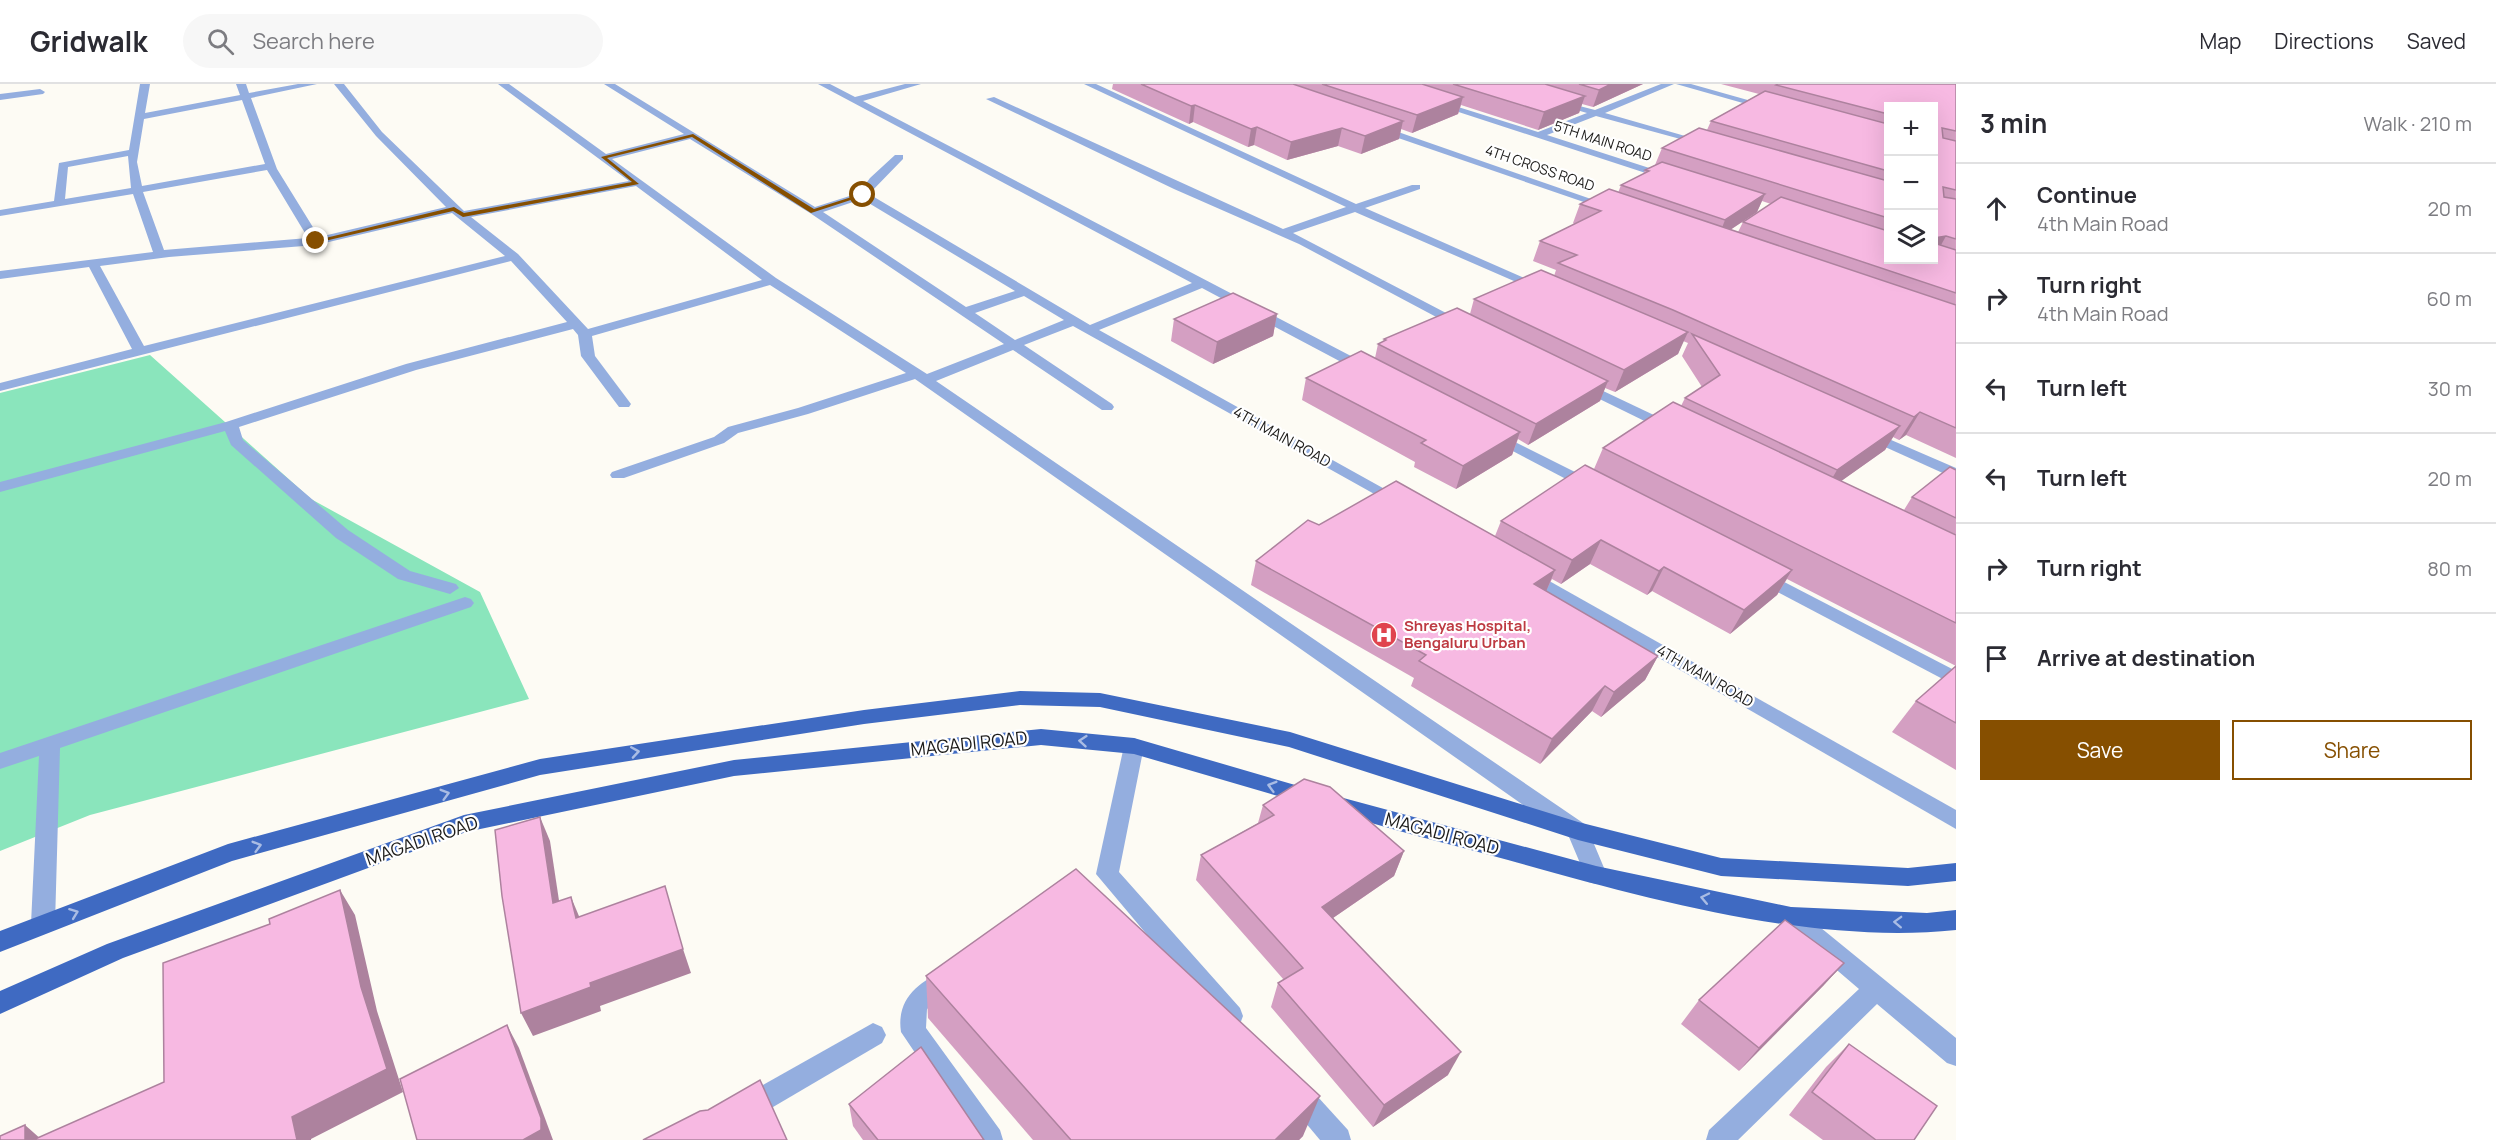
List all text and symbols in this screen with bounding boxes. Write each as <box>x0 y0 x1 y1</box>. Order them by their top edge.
search box <box>183 14 603 68</box>
text: Gridwalk <box>30 22 147 60</box>
icon: search <box>204 25 237 58</box>
text: Search here <box>252 26 375 56</box>
text: Map <box>2200 27 2241 55</box>
text: Directions <box>2274 27 2374 55</box>
text: Saved <box>2407 27 2466 55</box>
map controls <box>1884 102 1938 264</box>
button: + <box>1884 102 1938 156</box>
text: 3 min <box>1980 105 2047 141</box>
text: Walk · 210 m <box>2364 110 2472 137</box>
street label: 5TH MAIN ROAD <box>1552 116 1655 165</box>
street label: 4TH CROSS ROAD <box>1483 140 1597 195</box>
button: − <box>1884 156 1938 210</box>
text: Continue <box>2037 180 2137 210</box>
route start <box>849 181 875 207</box>
icon: ahead <box>1980 192 2013 225</box>
text: 20 m <box>2427 195 2472 222</box>
button: layers <box>1884 210 1938 264</box>
text: 4th Main Road <box>2037 210 2169 237</box>
route end <box>302 227 328 253</box>
text: Turn right <box>2037 270 2142 300</box>
icon: right <box>1980 282 2013 315</box>
text: 60 m <box>2426 285 2472 312</box>
text: 4th Main Road <box>2037 300 2169 327</box>
icon: left <box>1980 372 2013 405</box>
text: Turn left <box>2037 373 2127 403</box>
text: 30 m <box>2428 375 2472 402</box>
street label: 4TH MAIN ROAD <box>1230 401 1335 472</box>
icon: left <box>1980 462 2013 495</box>
text: Turn left <box>2037 463 2127 493</box>
text: 20 m <box>2427 465 2472 492</box>
icon: right <box>1980 552 2013 585</box>
text: Turn right <box>2037 553 2142 583</box>
text: 80 m <box>2427 555 2472 582</box>
place label: Shreyas Hospital, Bengaluru Urban <box>1404 615 1531 653</box>
hospital icon: Shreyas Hospital, Bengaluru Urban <box>1369 620 1399 650</box>
street label: 4TH MAIN ROAD <box>1653 639 1758 712</box>
icon: arrive <box>1980 642 2013 675</box>
text: Arrive at destination <box>2037 643 2255 673</box>
button: Save <box>1980 720 2220 780</box>
button: Share <box>2232 720 2472 780</box>
street label: MAGADI ROAD <box>909 725 1028 761</box>
one-way arrow <box>1079 735 1088 748</box>
one-way arrow <box>630 747 639 759</box>
one-way arrow <box>1267 781 1278 793</box>
one-way arrow <box>439 788 449 801</box>
street label: MAGADI ROAD <box>1382 806 1502 860</box>
street label: MAGADI ROAD <box>362 810 481 870</box>
one-way arrow <box>252 840 262 853</box>
one-way arrow <box>1700 893 1710 906</box>
one-way arrow <box>68 907 78 920</box>
one-way arrow <box>1893 915 1902 928</box>

